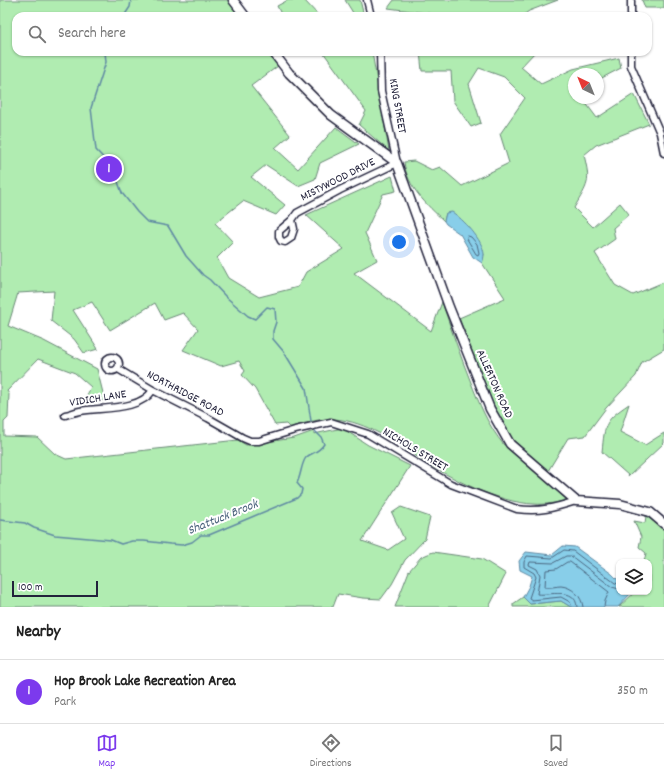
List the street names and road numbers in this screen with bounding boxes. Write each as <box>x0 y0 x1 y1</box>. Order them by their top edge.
street label: KING STREET <box>384 77 410 135</box>
street label: MISTYWOOD DRIVE <box>298 154 379 206</box>
street label: ALLERTON ROAD <box>471 347 517 421</box>
street label: NORTHRIDGE ROAD <box>143 367 227 421</box>
street label: VIDICH LANE <box>68 386 128 412</box>
street label: NICHOLS STREET <box>379 424 451 476</box>

